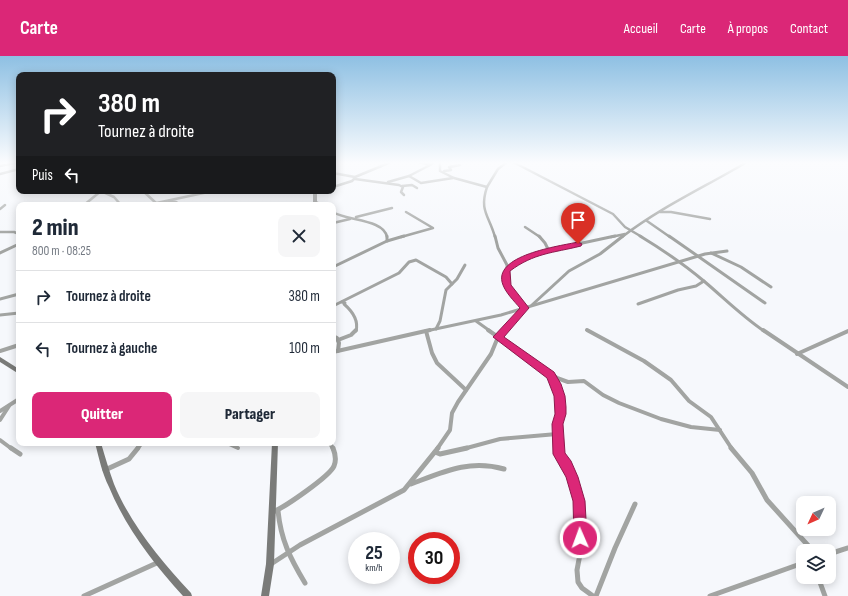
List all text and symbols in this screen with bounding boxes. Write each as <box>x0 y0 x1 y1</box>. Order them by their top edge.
text: Carte <box>20 17 58 40</box>
text: Accueil <box>624 20 658 37</box>
text: Carte <box>680 20 706 37</box>
text: À propos <box>728 20 768 37</box>
text: Contact <box>790 20 828 37</box>
text: 380 m <box>98 87 160 120</box>
icon: right <box>32 88 84 140</box>
text: Tournez à droite <box>98 121 194 142</box>
icon: left <box>61 164 83 186</box>
text: Puis <box>32 166 53 185</box>
pin <box>561 203 595 244</box>
icon: arrive <box>567 209 589 231</box>
text: 2 min <box>32 213 79 242</box>
button: close <box>278 215 320 257</box>
text: 800 m · 08:25 <box>32 243 91 259</box>
icon: right <box>32 286 54 308</box>
text: Tournez à droite <box>66 287 151 306</box>
text: 380 m <box>288 287 320 306</box>
icon: left <box>32 338 54 360</box>
text: Tournez à gauche <box>66 339 157 358</box>
text: 100 m <box>289 339 320 358</box>
button: Quitter <box>32 392 172 438</box>
button: Partager <box>180 392 320 438</box>
north arrow <box>796 496 836 536</box>
map controls <box>796 496 836 584</box>
position arrow <box>559 517 601 559</box>
speed limit sign: 30 <box>408 532 460 584</box>
text: 25 <box>365 541 383 565</box>
button: layers <box>796 544 836 584</box>
text: km/h <box>365 562 383 574</box>

